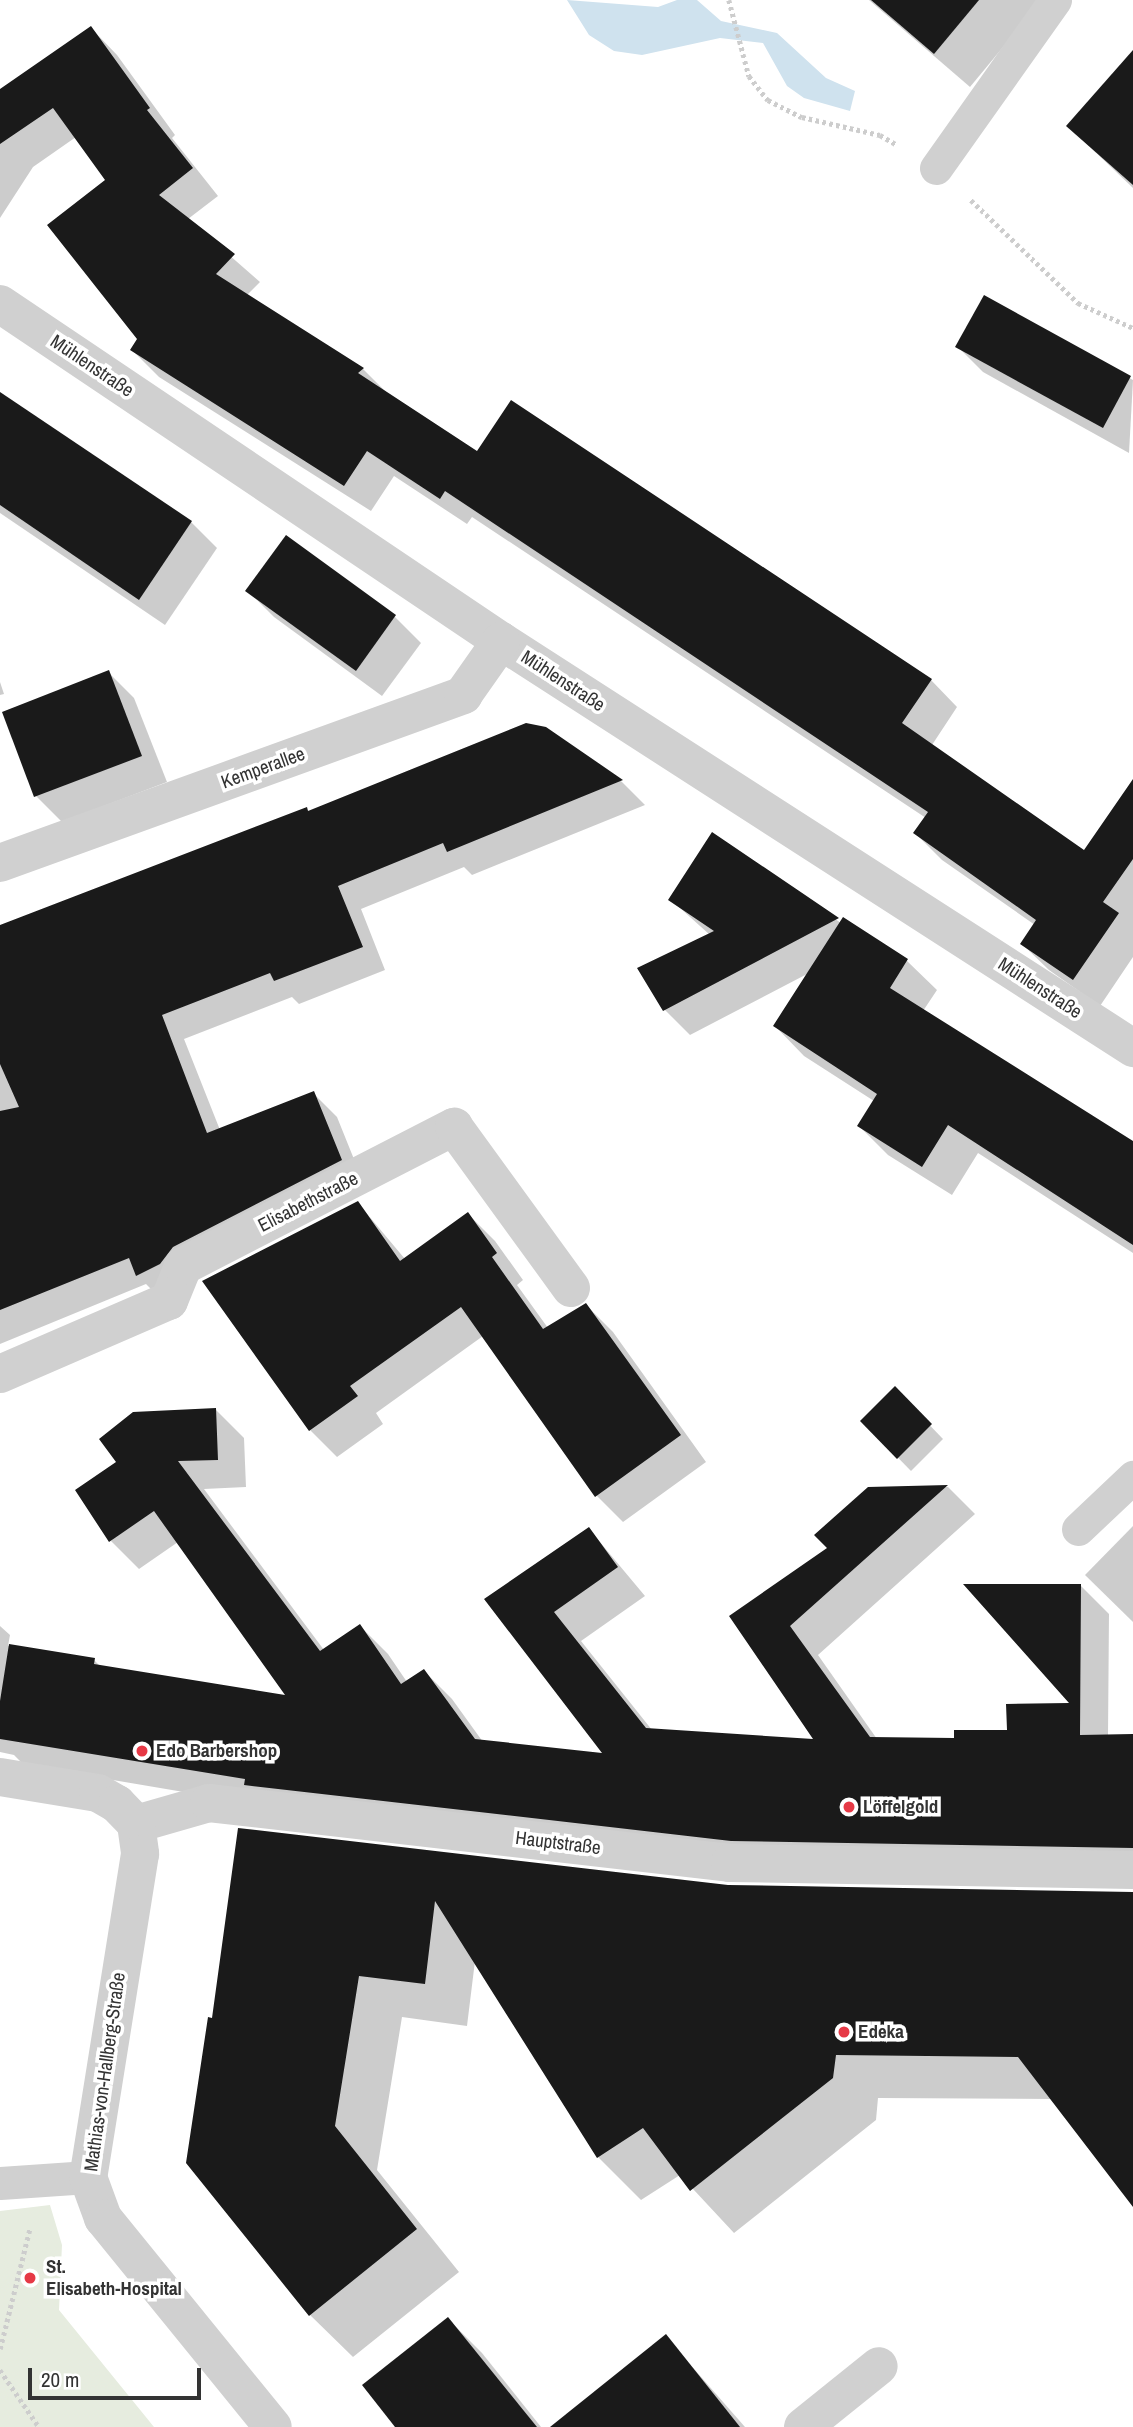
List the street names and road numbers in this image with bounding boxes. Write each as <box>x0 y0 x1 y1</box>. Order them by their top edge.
street label: Mühlenstraße <box>46 330 138 402</box>
street label: Mühlenstraße <box>517 646 609 716</box>
street label: Kemperallee <box>218 742 308 794</box>
street label: Mühlenstraße <box>994 953 1086 1023</box>
street label: Elisabethstraße <box>254 1167 362 1237</box>
street label: Hauptstraße <box>514 1826 602 1860</box>
street label: Mathias-von-Hallberg-Straße <box>80 1971 130 2173</box>

